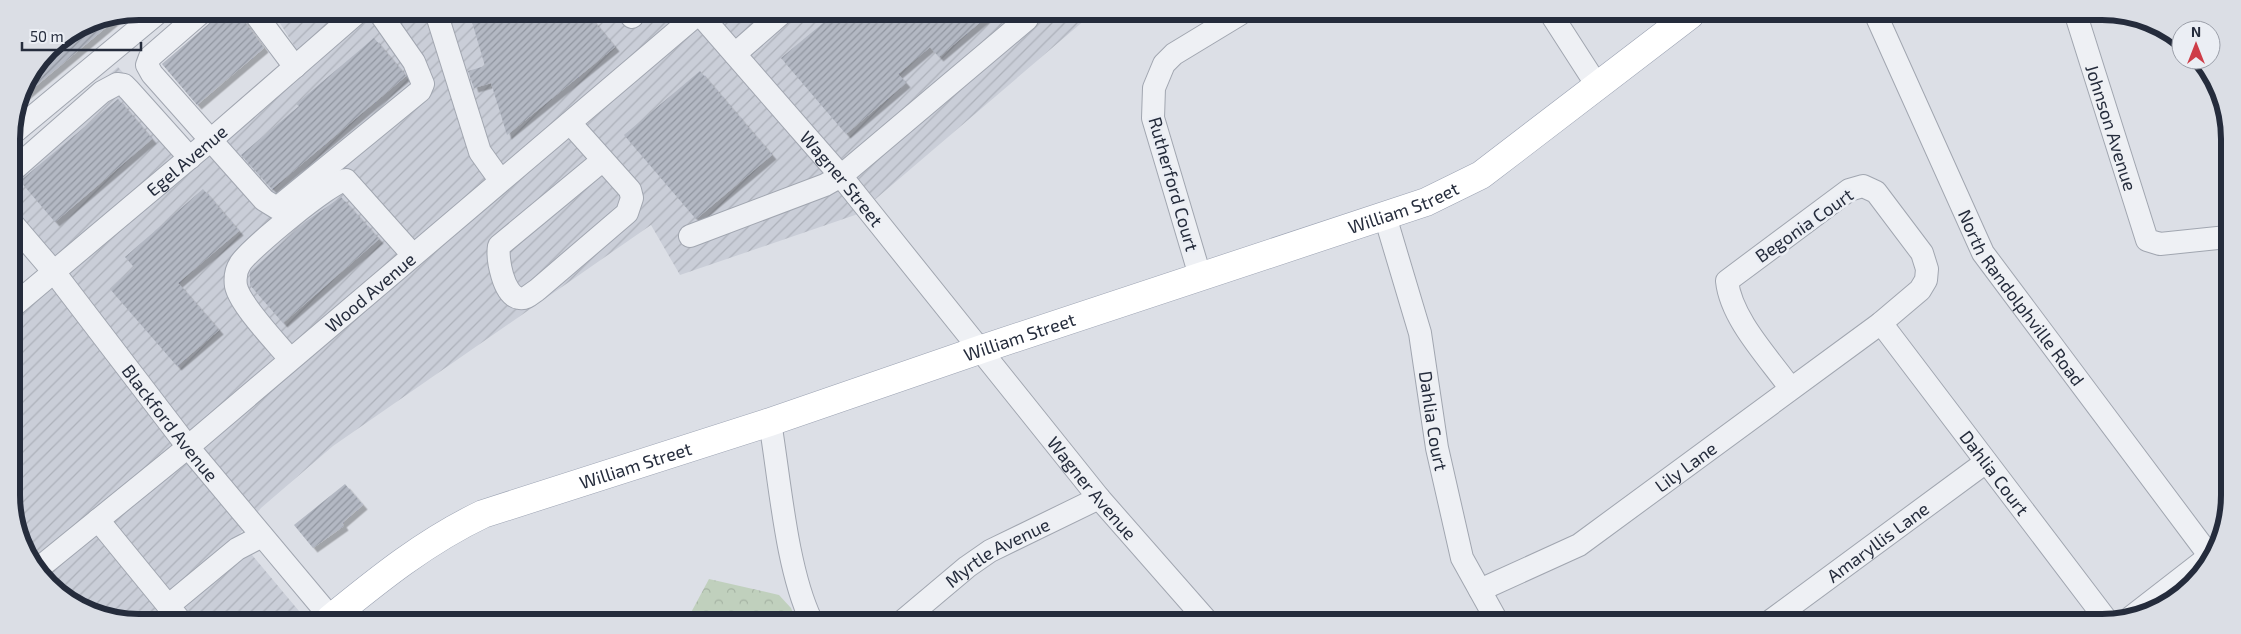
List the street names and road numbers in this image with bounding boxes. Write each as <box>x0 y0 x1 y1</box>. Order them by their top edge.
street label: Johnson Avenue <box>2081 62 2142 193</box>
street label: Rutherford Court <box>1144 114 1204 254</box>
street label: Egel Avenue <box>142 120 231 200</box>
street label: Wagner Street <box>796 126 888 231</box>
street label: William Street <box>1345 177 1462 238</box>
street label: Begonia Court <box>1751 183 1857 267</box>
street label: North Randolphville Road <box>1954 206 2089 390</box>
street label: Wood Avenue <box>321 248 420 337</box>
street label: William Street <box>961 308 1078 366</box>
street label: Blackford Avenue <box>118 360 223 486</box>
street label: Dahlia Court <box>1415 369 1453 473</box>
street label: Dahlia Court <box>1955 426 2034 520</box>
street label: Wagner Avenue <box>1043 432 1141 544</box>
street label: William Street <box>577 437 694 493</box>
street label: Lily Lane <box>1650 437 1721 497</box>
street label: Amaryllis Lane <box>1822 497 1933 587</box>
street label: Myrtle Avenue <box>940 513 1053 592</box>

